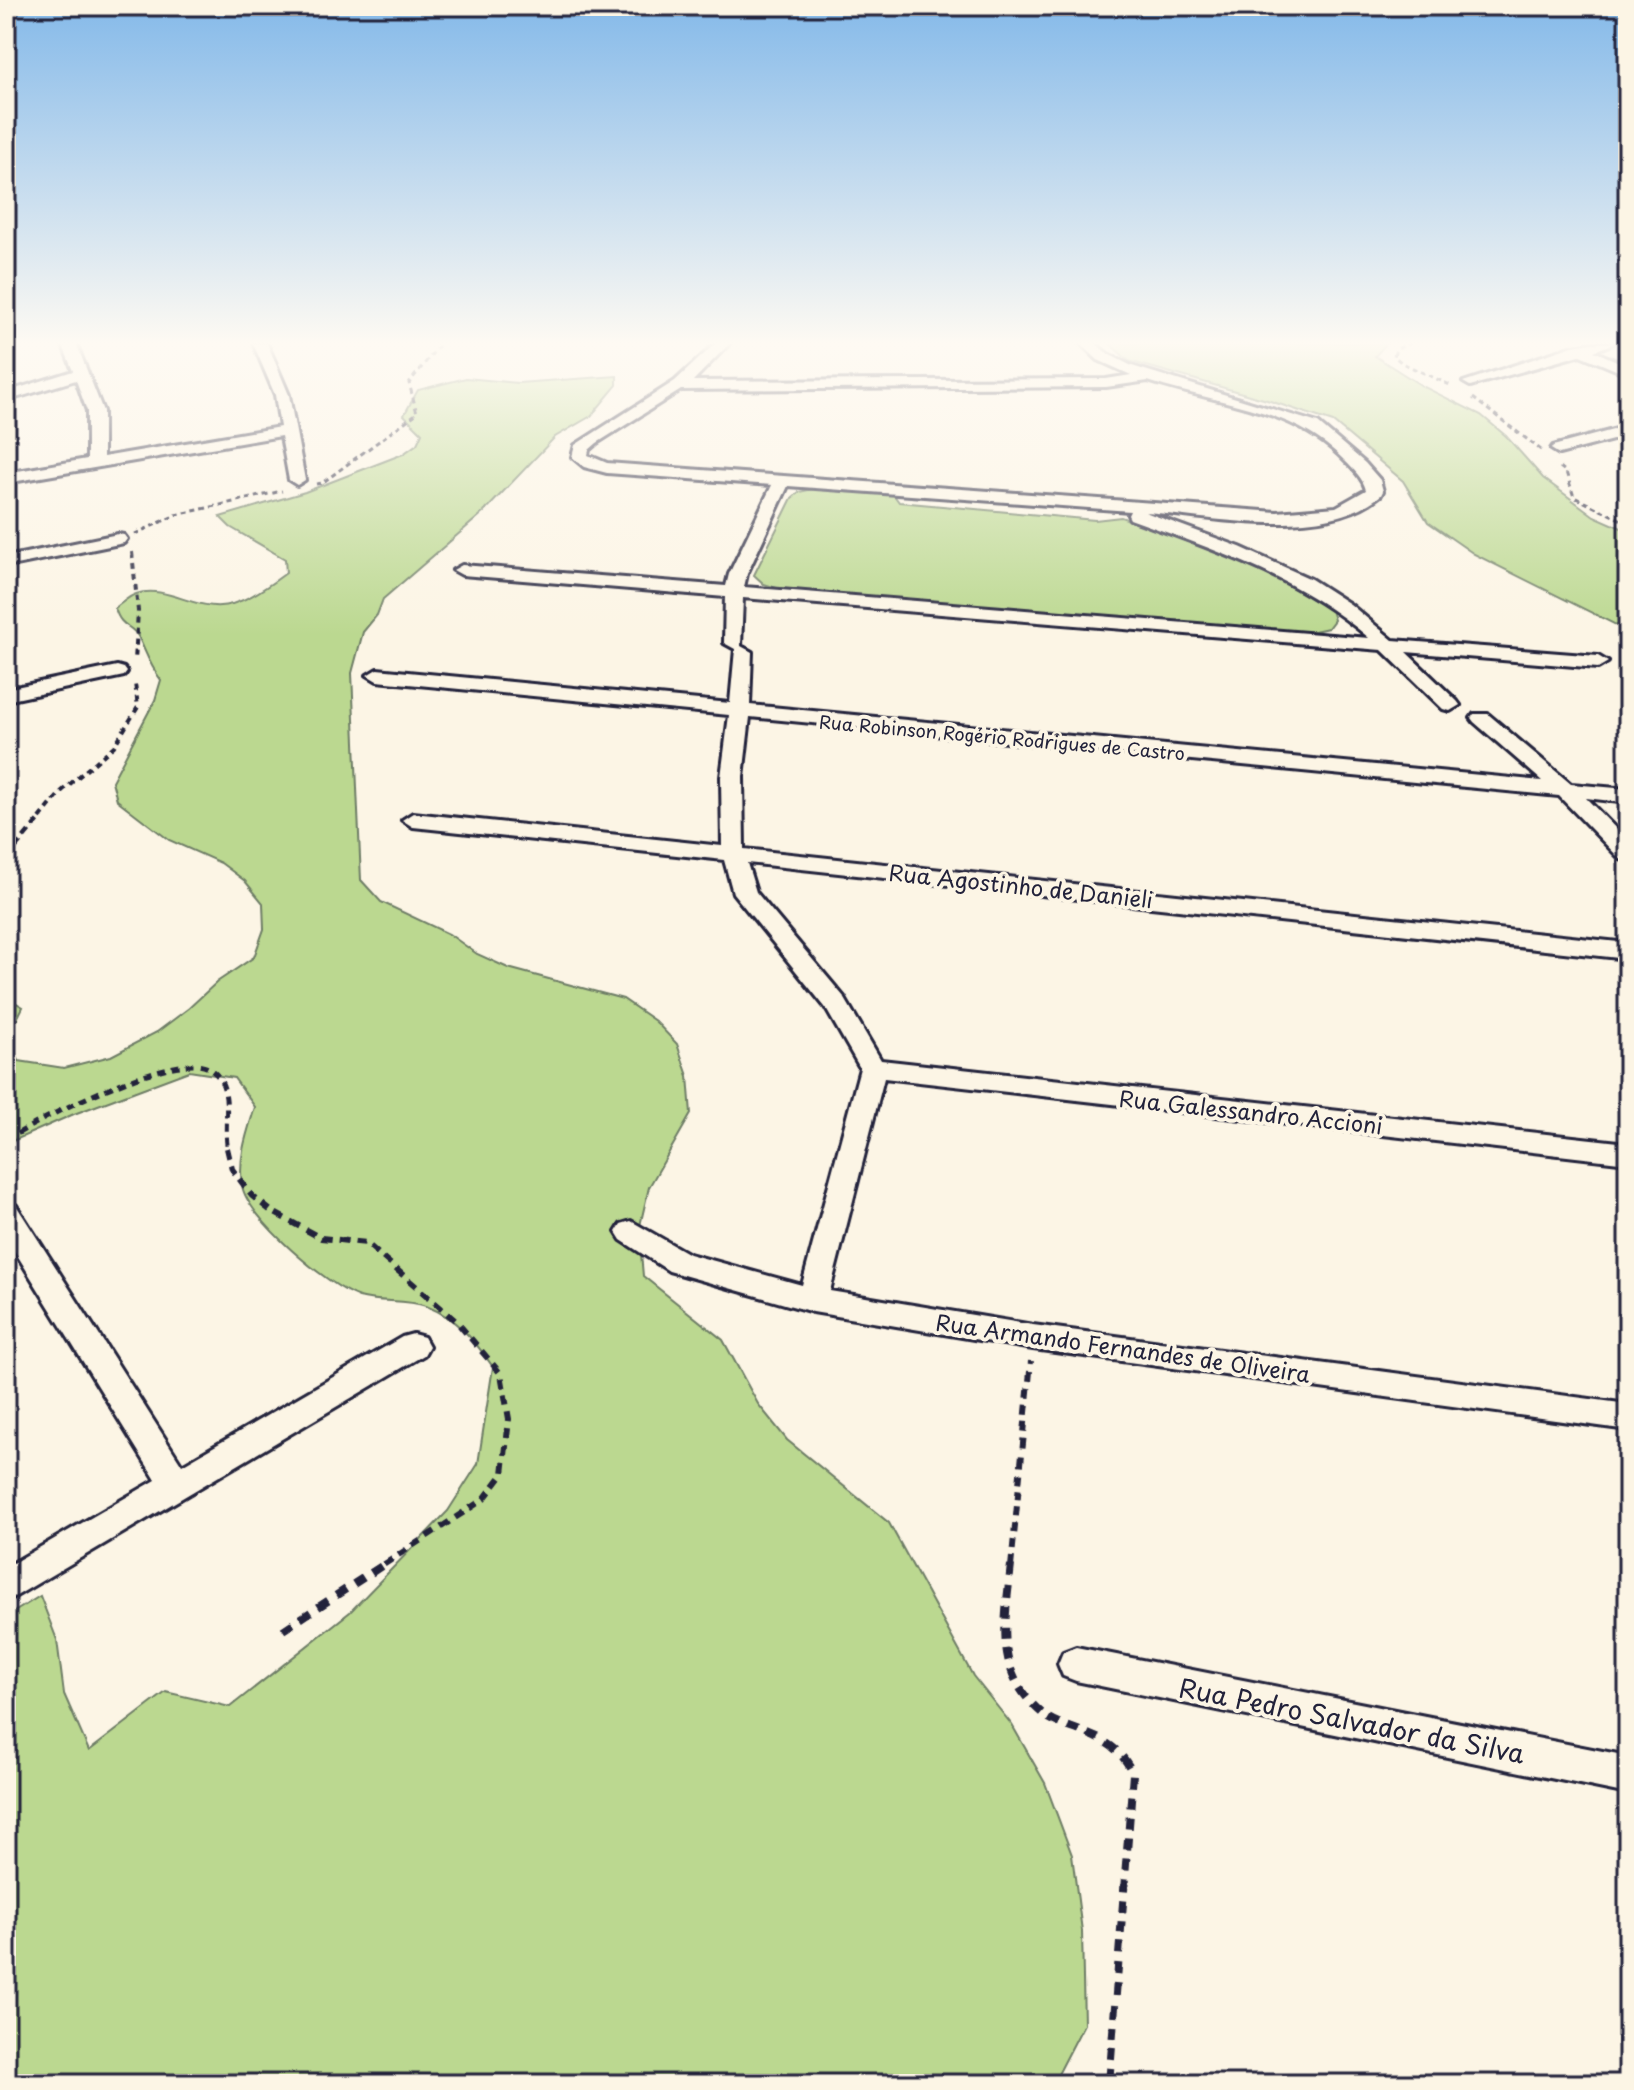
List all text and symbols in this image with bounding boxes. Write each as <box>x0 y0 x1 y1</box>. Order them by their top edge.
street label: Rua Robinson Rogério Rodrigues de Castro <box>818 708 1186 766</box>
street label: Rua Agostinho de Danieli <box>887 855 1155 915</box>
street label: Rua Galessandro Accioni <box>1118 1081 1384 1141</box>
street label: Rua Armando Fernandes de Oliveira <box>934 1304 1313 1390</box>
street label: Rua Pedro Salvador da Silva <box>1176 1667 1528 1773</box>

